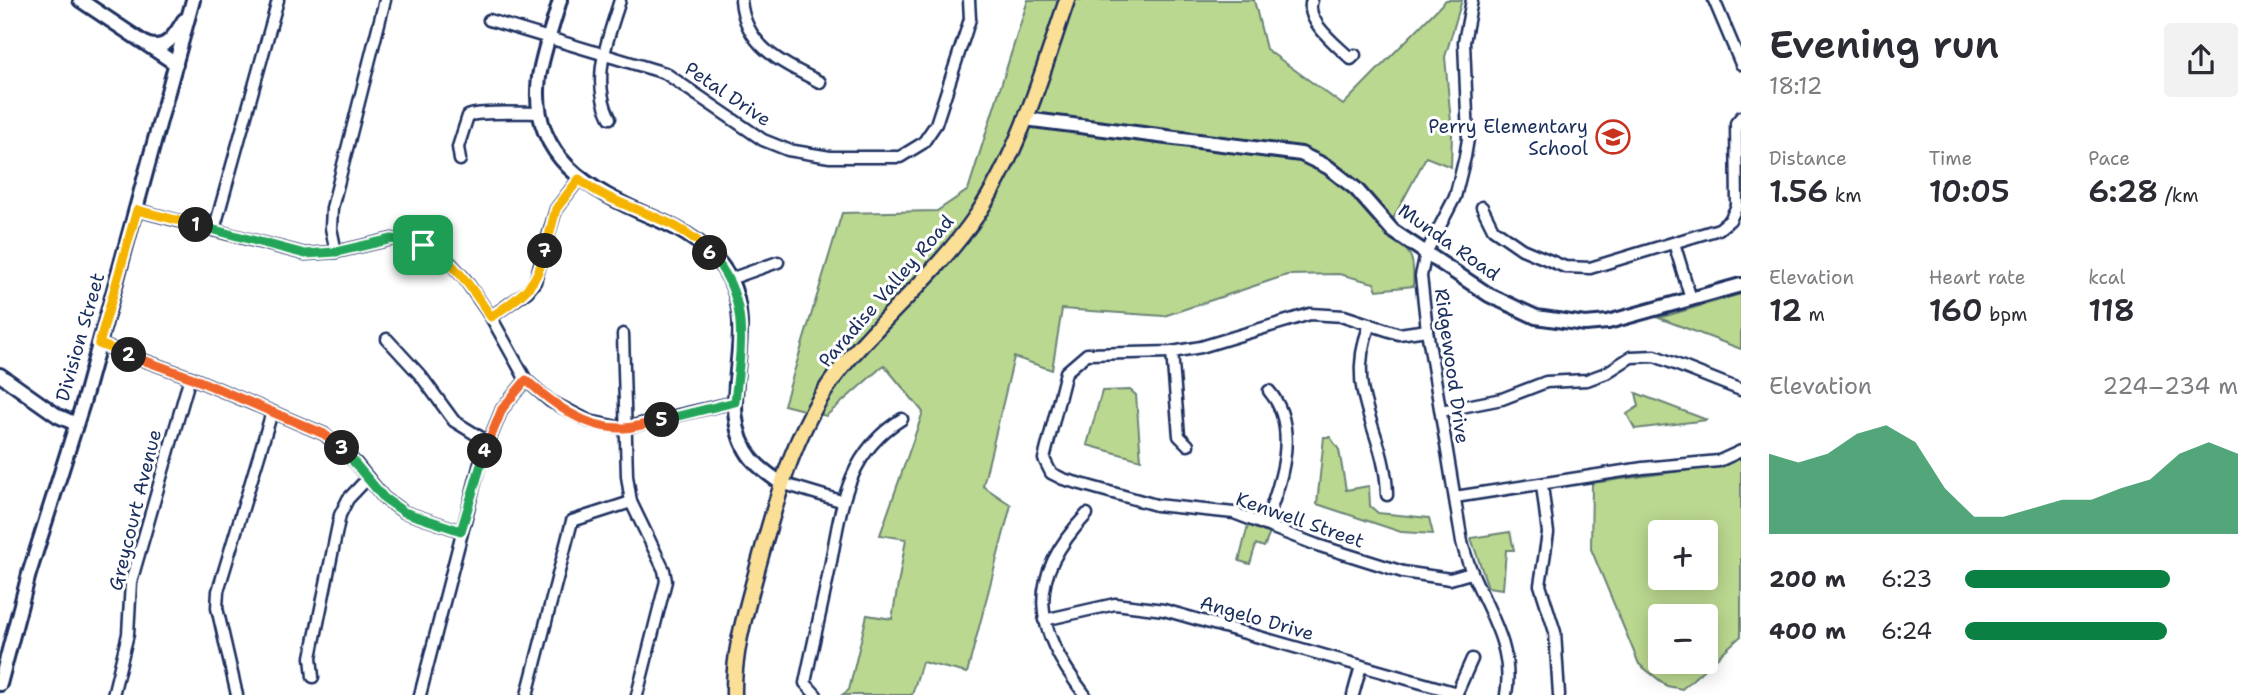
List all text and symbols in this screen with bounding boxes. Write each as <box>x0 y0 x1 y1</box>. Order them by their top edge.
text: Evening run <box>1769 19 1999 70</box>
button: share <box>2164 23 2238 97</box>
street label: Petal Drive <box>680 56 776 132</box>
text: 18:12 <box>1769 71 1823 101</box>
place label: Perry Elementary School <box>1428 114 1588 161</box>
school or university icon: Perry Elementary School <box>1594 118 1632 156</box>
text: Distance <box>1769 146 1847 171</box>
text: Time <box>1929 146 1972 171</box>
text: Pace <box>2088 146 2130 171</box>
text: 1.56 <box>1769 171 1828 212</box>
text: 10:05 <box>1929 171 2010 212</box>
text: 6:28 <box>2088 171 2158 212</box>
text: km <box>1828 183 1862 208</box>
text: /km <box>2158 183 2199 208</box>
street label: Munda Road <box>1393 198 1505 286</box>
pin: 1 <box>178 208 214 243</box>
street label: Paradise Valley Road <box>813 210 959 372</box>
text: 1 <box>191 212 200 237</box>
pin <box>393 215 453 275</box>
icon: arrive <box>404 226 442 264</box>
pin: 7 <box>528 233 562 268</box>
pin: 6 <box>692 236 728 270</box>
text: 7 <box>538 238 551 263</box>
text: 6 <box>703 240 716 265</box>
text: Elevation <box>1769 265 1854 290</box>
text: Heart rate <box>1929 265 2025 290</box>
text: kcal <box>2088 265 2125 290</box>
street label: Division Street <box>50 270 110 404</box>
street label: Ridgewood Drive <box>1429 287 1475 445</box>
text: 12 <box>1769 290 1802 331</box>
text: 160 <box>1929 290 1983 331</box>
text: 118 <box>2088 290 2135 331</box>
text: m <box>1802 302 1825 327</box>
text: bpm <box>1983 302 2027 327</box>
pin: 2 <box>111 338 146 372</box>
text: 2 <box>122 342 135 367</box>
text: Elevation <box>1769 371 1872 401</box>
text: 224–234 m <box>2102 371 2238 401</box>
pin: 5 <box>644 402 680 438</box>
text: 5 <box>656 407 667 432</box>
street label: Greycourt Avenue <box>103 427 167 593</box>
pin: 3 <box>324 430 360 466</box>
pin: 4 <box>468 434 503 468</box>
text: 3 <box>335 435 348 460</box>
text: 4 <box>478 438 491 463</box>
street label: Kenwell Street <box>1232 486 1368 554</box>
map controls <box>1648 520 1718 674</box>
button: + <box>1648 520 1718 590</box>
text: 200 m <box>1769 564 1846 594</box>
text: 6:23 <box>1881 564 1932 594</box>
street label: Angelo Drive <box>1197 590 1317 646</box>
button: − <box>1648 604 1718 674</box>
text: 400 m <box>1769 616 1846 646</box>
text: 6:24 <box>1881 616 1932 646</box>

